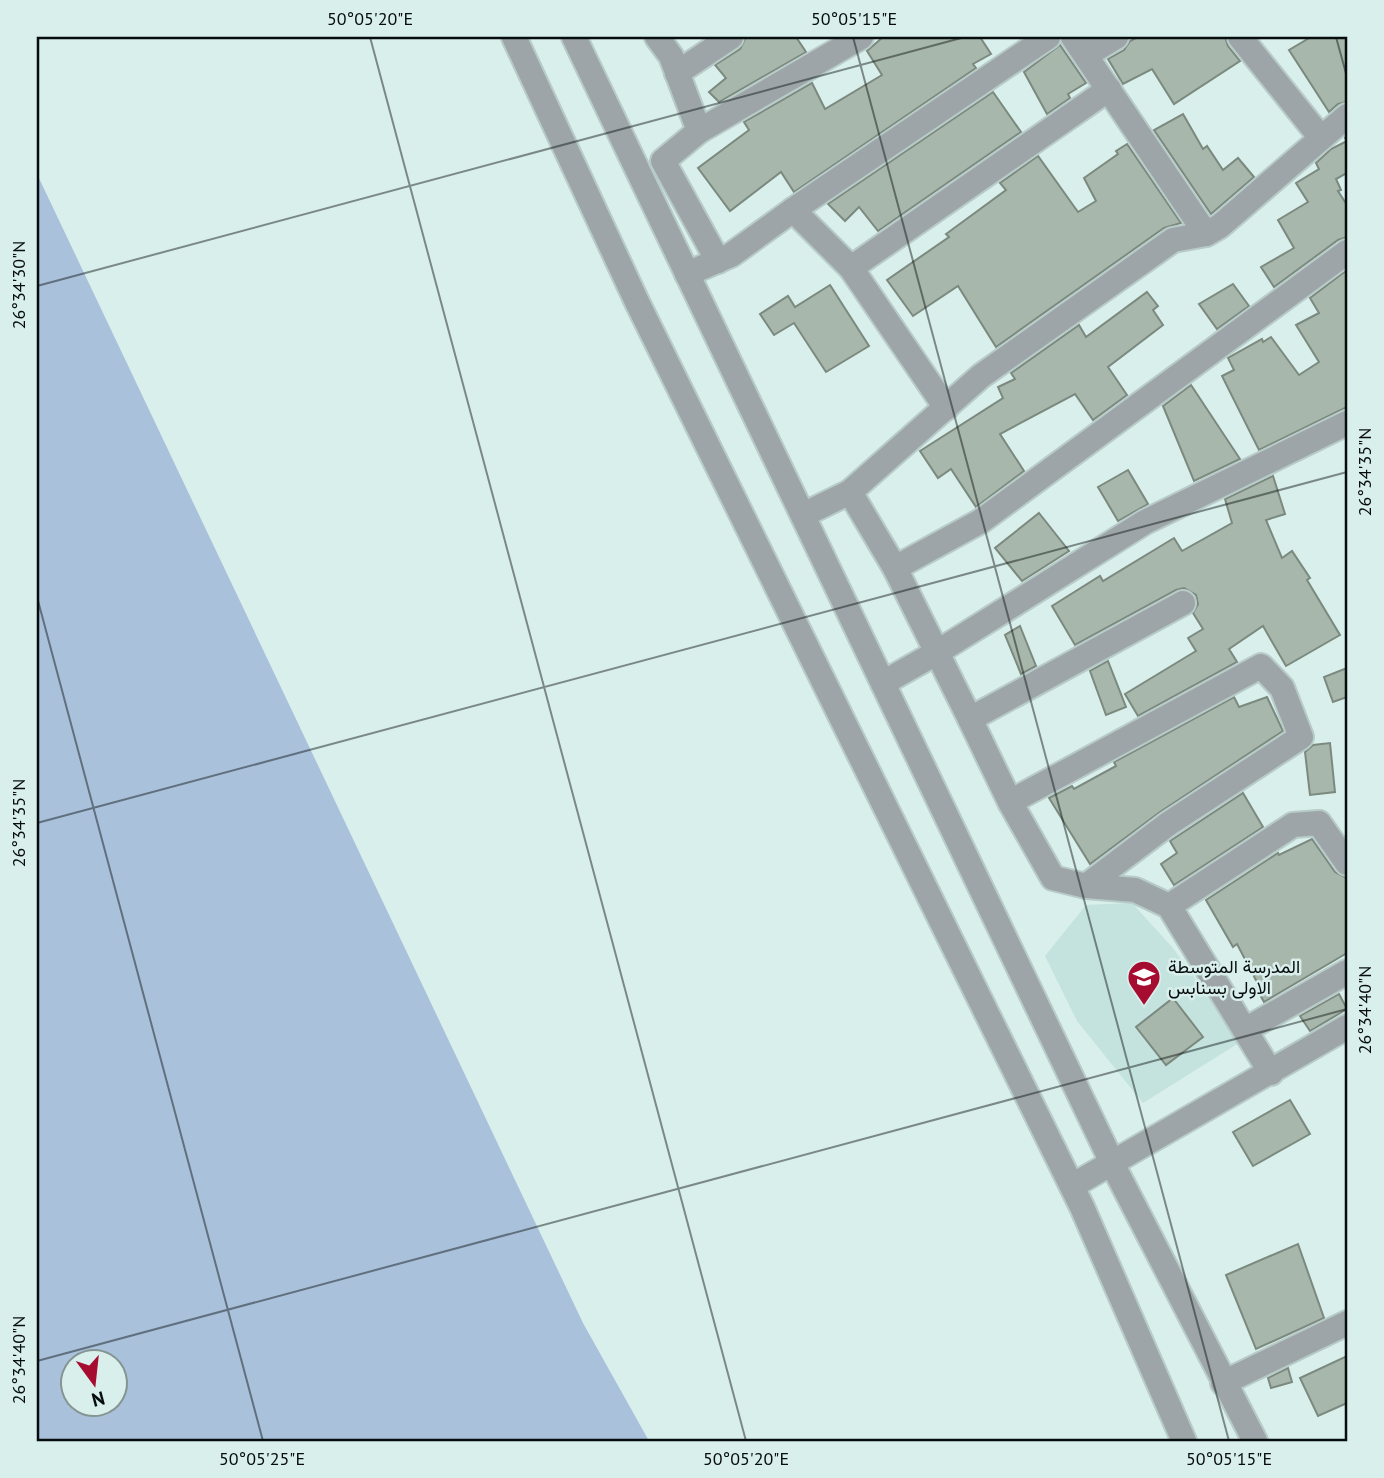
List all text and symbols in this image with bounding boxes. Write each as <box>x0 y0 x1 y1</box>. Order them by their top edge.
text: 50°05'20"E <box>327 7 413 30</box>
text: 50°05'15"E <box>811 7 897 30</box>
text: 26°34'30"N <box>7 241 30 329</box>
text: 26°34'35"N <box>1353 428 1376 516</box>
text: 26°34'35"N <box>7 779 30 867</box>
place label: المدرسة المتوسطة الاولى بسنابس <box>1168 955 1300 999</box>
school or university icon: المدرسة المتوسطة الاولى بسنابس <box>1125 958 1163 1007</box>
text: 26°34'40"N <box>1353 966 1376 1054</box>
text: 26°34'40"N <box>7 1316 30 1404</box>
north arrow <box>60 1348 130 1418</box>
text: N <box>89 1386 108 1413</box>
text: 50°05'25"E <box>219 1447 305 1470</box>
text: 50°05'20"E <box>703 1447 789 1470</box>
text: 50°05'15"E <box>1186 1447 1272 1470</box>

